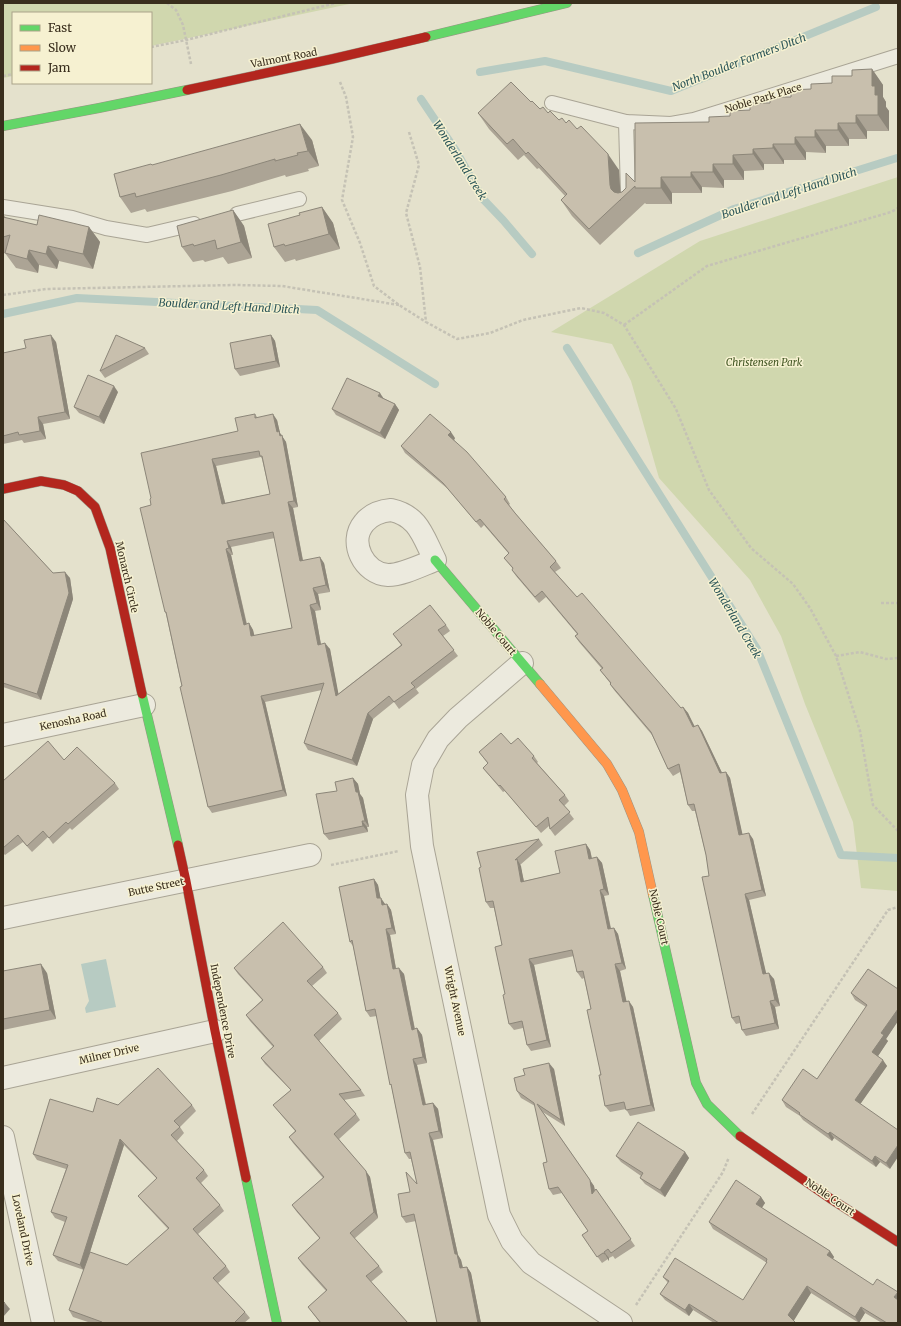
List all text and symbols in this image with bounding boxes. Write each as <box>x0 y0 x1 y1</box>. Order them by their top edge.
legend <box>12 12 152 84</box>
text: Fast <box>48 20 72 35</box>
water label: North Boulder Farmers Ditch <box>670 30 808 94</box>
text: Slow <box>48 40 77 55</box>
street label: Valmont Road <box>249 45 318 71</box>
text: Jam <box>47 60 71 75</box>
street label: Noble Park Place <box>723 80 803 116</box>
water label: Wonderland Creek <box>430 118 490 202</box>
water label: Boulder and Left Hand Ditch <box>720 164 859 222</box>
water label: Boulder and Left Hand Ditch <box>158 295 300 317</box>
park label: Christensen Park <box>726 356 803 369</box>
street label: Monarch Circle <box>112 540 142 614</box>
water label: Wonderland Creek <box>706 575 764 661</box>
street label: Noble Court <box>473 606 519 658</box>
street label: Kenosha Road <box>38 707 108 733</box>
street label: Butte Street <box>127 875 185 899</box>
street label: Noble Court <box>646 888 672 946</box>
street label: Independence Drive <box>207 963 239 1059</box>
street label: Wright Avenue <box>441 964 469 1037</box>
street label: Milner Drive <box>78 1041 140 1067</box>
street label: Noble Court <box>803 1176 857 1218</box>
street label: Loveland Drive <box>9 1193 37 1267</box>

